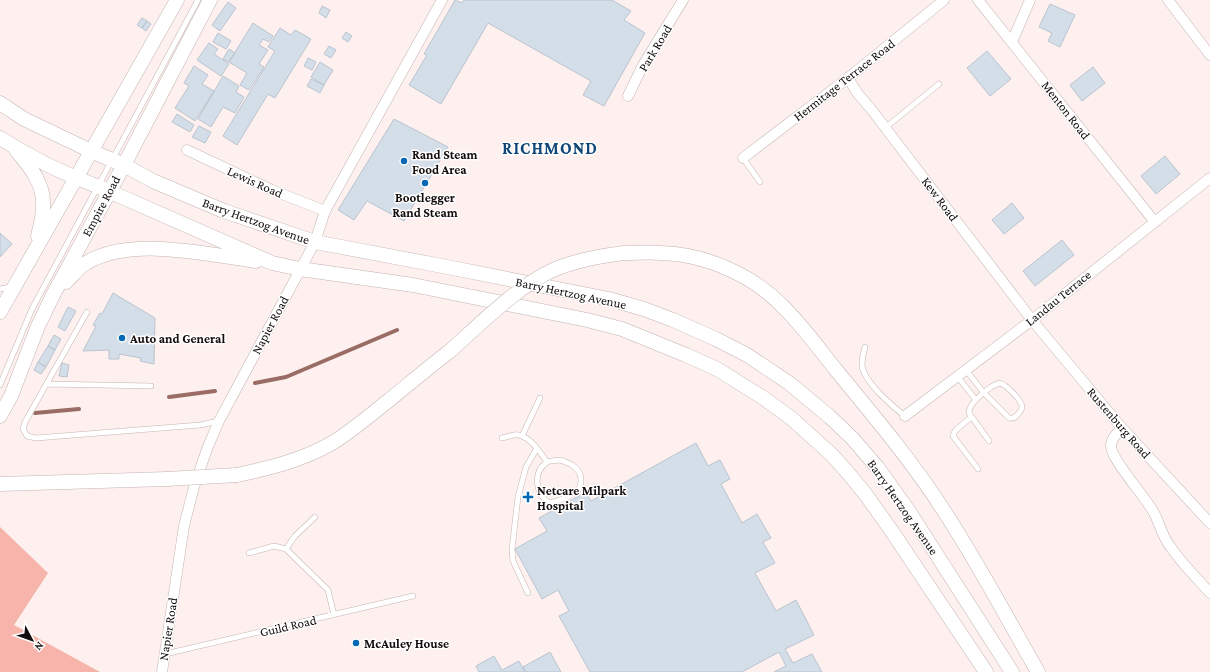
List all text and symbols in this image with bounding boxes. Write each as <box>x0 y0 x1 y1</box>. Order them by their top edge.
street label: Park Road <box>635 22 675 74</box>
street label: Hermitage Terrace Road <box>790 36 898 124</box>
street label: Menton Road <box>1039 78 1094 142</box>
district label: RICHMOND <box>502 139 598 158</box>
place label: Rand Steam Food Area <box>412 147 478 177</box>
marker: Rand Steam Food Area <box>399 156 409 166</box>
street label: Lewis Road <box>225 163 285 201</box>
street label: Empire Road <box>79 173 123 239</box>
street label: Kew Road <box>919 174 962 224</box>
marker: Bootlegger Rand Steam <box>420 178 430 188</box>
place label: Bootlegger Rand Steam <box>392 190 458 220</box>
street label: Barry Hertzog Avenue <box>200 195 312 247</box>
street label: Landau Terrace <box>1022 267 1094 329</box>
street label: Barry Hertzog Avenue <box>514 274 628 312</box>
street label: Napier Road <box>248 293 292 357</box>
place label: Auto and General <box>129 331 225 346</box>
marker: Auto and General <box>117 333 127 343</box>
street label: Rustenburg Road <box>1084 384 1154 462</box>
street label: Barry Hertzog Avenue <box>864 456 942 558</box>
place label: Netcare Milpark Hospital <box>537 483 627 513</box>
marker: Netcare Milpark Hospital <box>522 491 534 503</box>
street label: Napier Road <box>156 596 180 662</box>
street label: Guild Road <box>258 612 318 640</box>
north arrow <box>12 620 52 660</box>
place label: McAuley House <box>364 636 449 651</box>
marker: McAuley House <box>351 638 361 648</box>
text: N <box>32 640 47 654</box>

